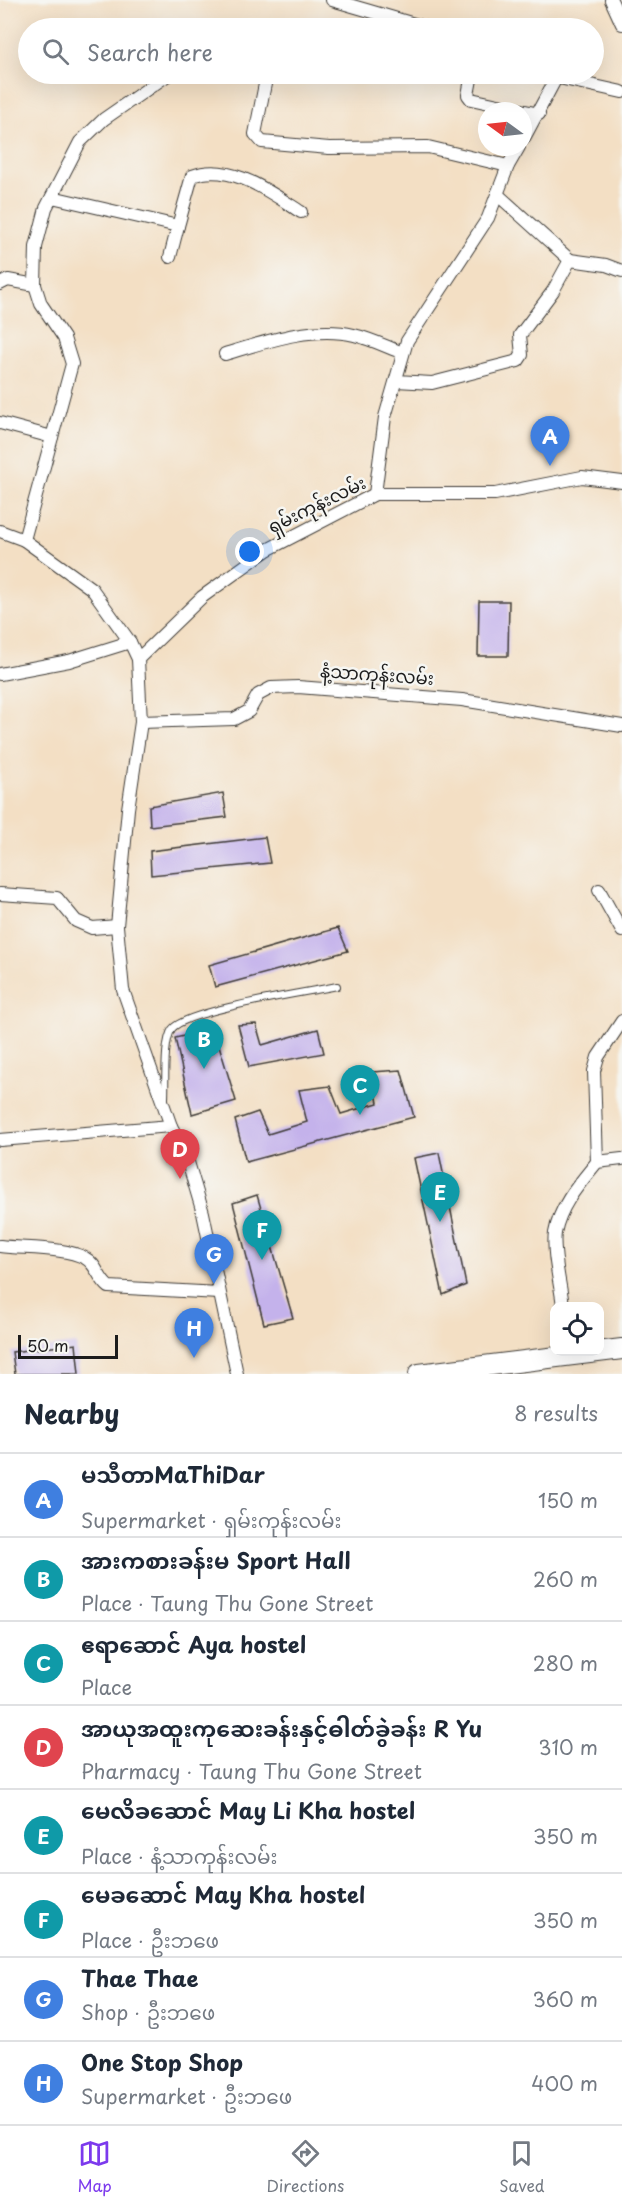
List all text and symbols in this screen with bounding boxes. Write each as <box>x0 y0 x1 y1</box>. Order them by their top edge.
search box <box>18 18 604 84</box>
icon: search <box>39 35 72 68</box>
text: Search here <box>87 35 213 68</box>
north arrow <box>478 102 532 156</box>
pin: A <box>530 416 570 466</box>
street label: ရှမ်းကုန်းလမ်း <box>263 468 371 542</box>
your location <box>235 537 264 566</box>
street label: နံ့သာကုန်းလမ်း <box>319 656 435 694</box>
pin: B <box>184 1020 224 1069</box>
pin: C <box>340 1066 380 1115</box>
pin: D <box>160 1130 200 1179</box>
pin: E <box>420 1172 460 1222</box>
pin: F <box>242 1210 282 1260</box>
pin: G <box>194 1234 234 1284</box>
map controls <box>550 1302 604 1356</box>
button: locate <box>550 1302 604 1356</box>
pin: H <box>174 1308 214 1358</box>
scale bar <box>18 1332 118 1360</box>
text: 50 m <box>27 1333 68 1357</box>
text: Nearby <box>24 1394 119 1433</box>
text: 8 results <box>514 1398 598 1428</box>
text: မသီတာMaThiDar <box>81 1457 265 1490</box>
text: A <box>36 1485 51 1515</box>
text: 150 m <box>538 1485 598 1515</box>
text: Supermarket · ရှမ်းကုန်းလမ်း <box>81 1505 342 1535</box>
text: အားကစားခန်းမ Sport Hall <box>81 1543 350 1576</box>
text: B <box>37 1564 50 1594</box>
text: 260 m <box>533 1564 598 1594</box>
text: Place · Taung Thu Gone Street <box>81 1588 373 1618</box>
text: ဧရာဆောင် Aya hostel <box>81 1627 306 1660</box>
text: C <box>36 1648 51 1678</box>
text: 280 m <box>533 1648 598 1678</box>
text: Place <box>81 1672 132 1702</box>
text: အာယုအထူးကုဆေးခန်းနှင့်ဓါတ်ခွဲခန်း R Yu <box>81 1711 482 1744</box>
text: D <box>36 1732 51 1762</box>
text: 310 m <box>538 1732 598 1762</box>
text: Pharmacy · Taung Thu Gone Street <box>81 1756 422 1786</box>
text: မေလိခဆောင် May Li Kha hostel <box>81 1793 415 1826</box>
text: E <box>37 1821 50 1851</box>
text: 350 m <box>533 1821 598 1851</box>
text: Place · နံ့သာကုန်းလမ်း <box>81 1841 277 1871</box>
text: မေခဆောင် May Kha hostel <box>81 1877 365 1910</box>
text: F <box>38 1905 49 1935</box>
text: 350 m <box>533 1905 598 1935</box>
text: Place · ဦးဘဖေ <box>81 1925 219 1955</box>
text: Thae Thae <box>81 1961 198 1994</box>
text: G <box>35 1984 52 2014</box>
text: 360 m <box>532 1984 598 2014</box>
text: Shop · ဦးဘဖေ <box>81 1997 215 2027</box>
text: One Stop Shop <box>81 2045 243 2078</box>
text: H <box>36 2068 51 2098</box>
text: 400 m <box>531 2068 598 2098</box>
text: Supermarket · ဦးဘဖေ <box>81 2081 292 2111</box>
tab: Map <box>77 2137 112 2197</box>
tab: Directions <box>266 2137 344 2197</box>
tab: Saved <box>499 2137 545 2197</box>

